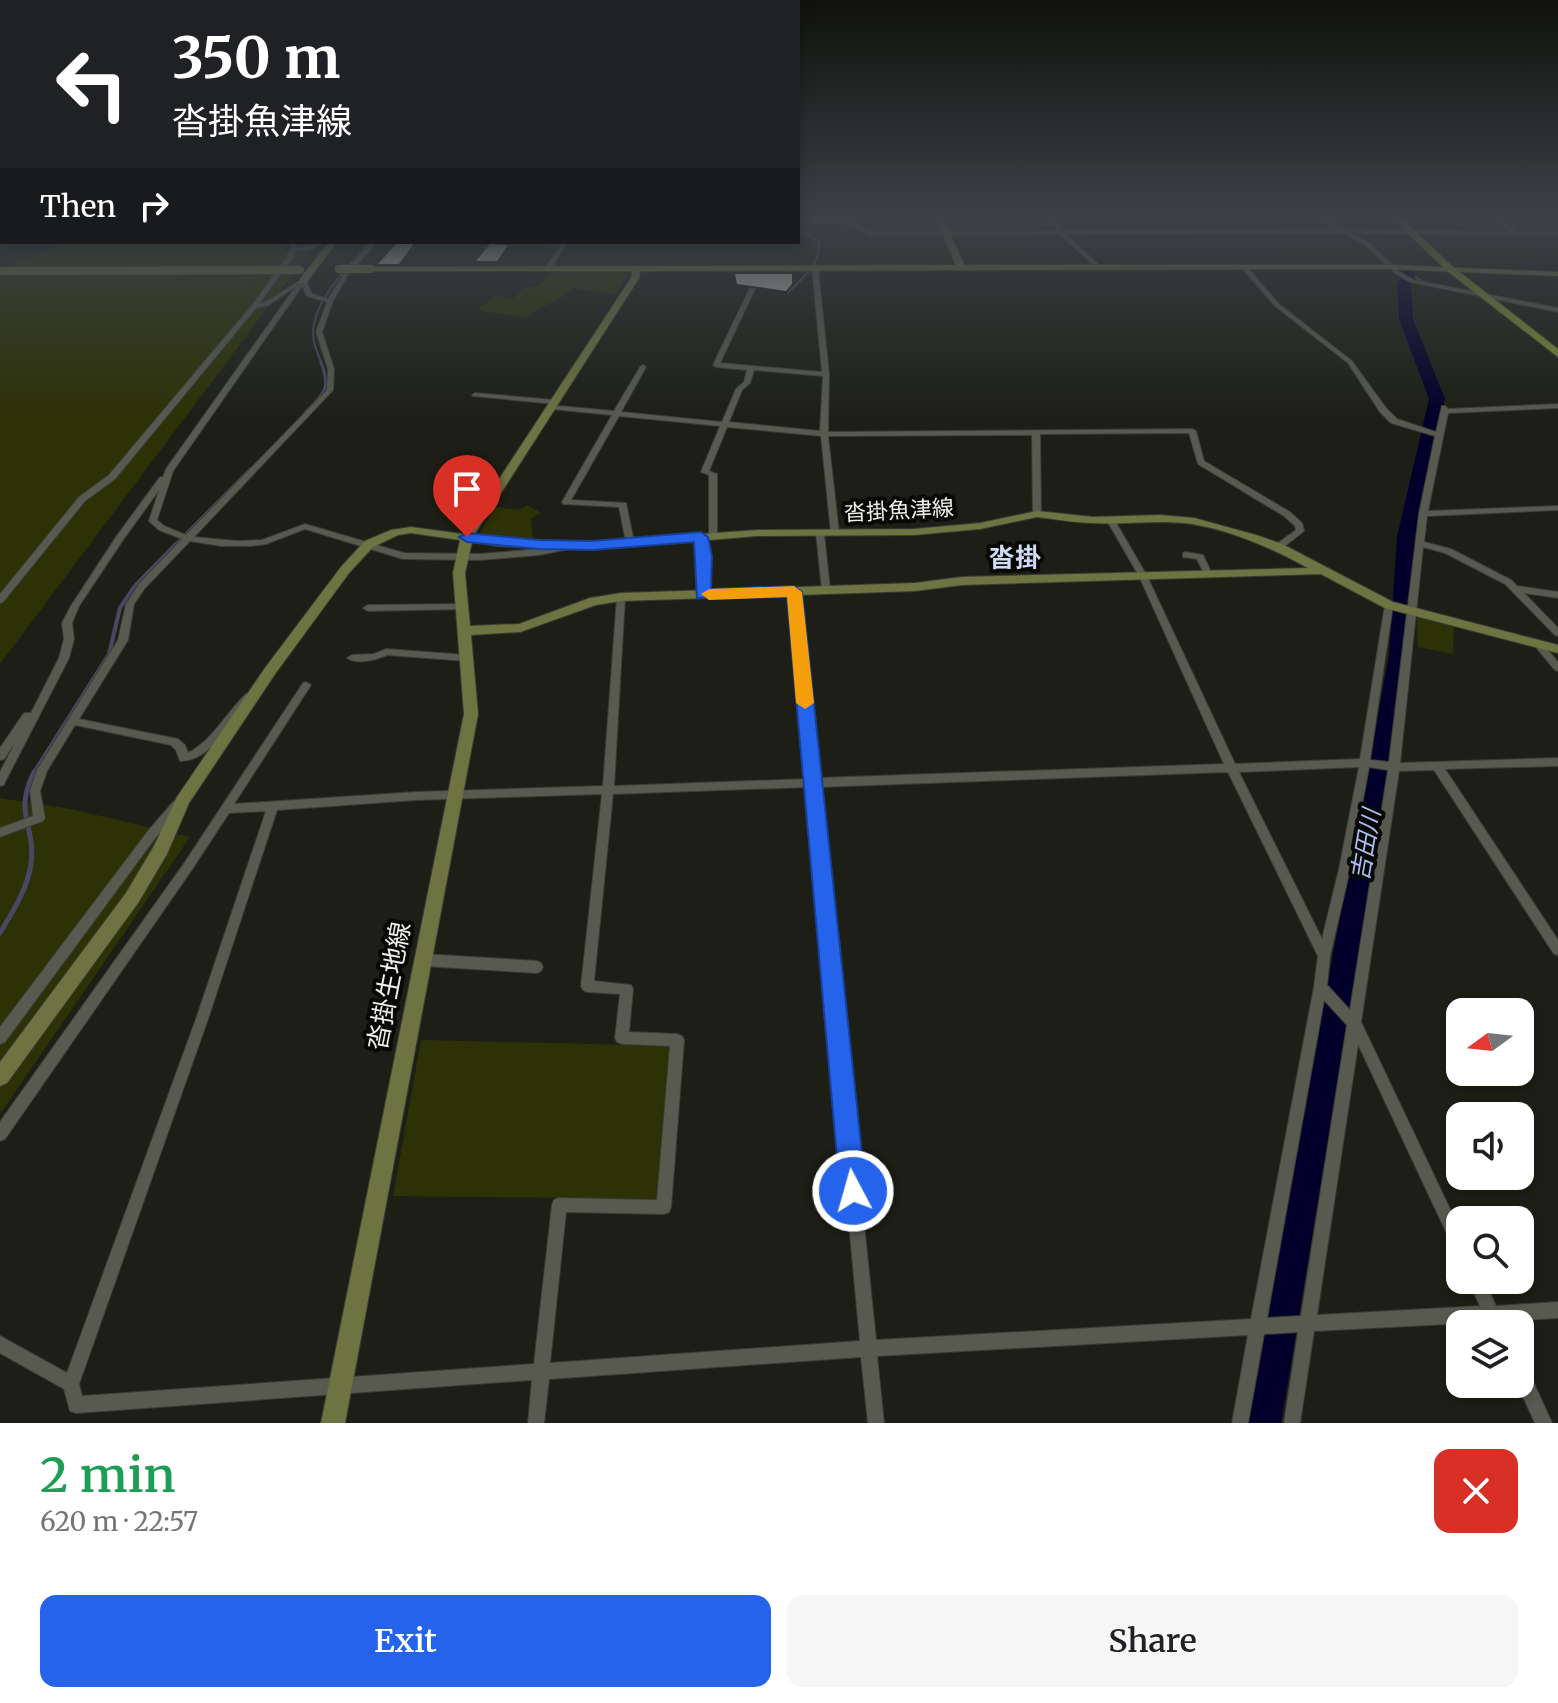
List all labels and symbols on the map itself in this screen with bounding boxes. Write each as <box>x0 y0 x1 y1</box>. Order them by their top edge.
pin <box>433 455 501 537</box>
street label: 沓掛魚津線 <box>843 493 955 527</box>
district label: 沓掛 <box>989 541 1041 574</box>
water label: 吉田川 <box>1344 804 1388 883</box>
street label: 沓掛生地線 <box>360 919 417 1053</box>
north arrow <box>1446 998 1534 1086</box>
position arrow <box>811 1149 895 1233</box>

